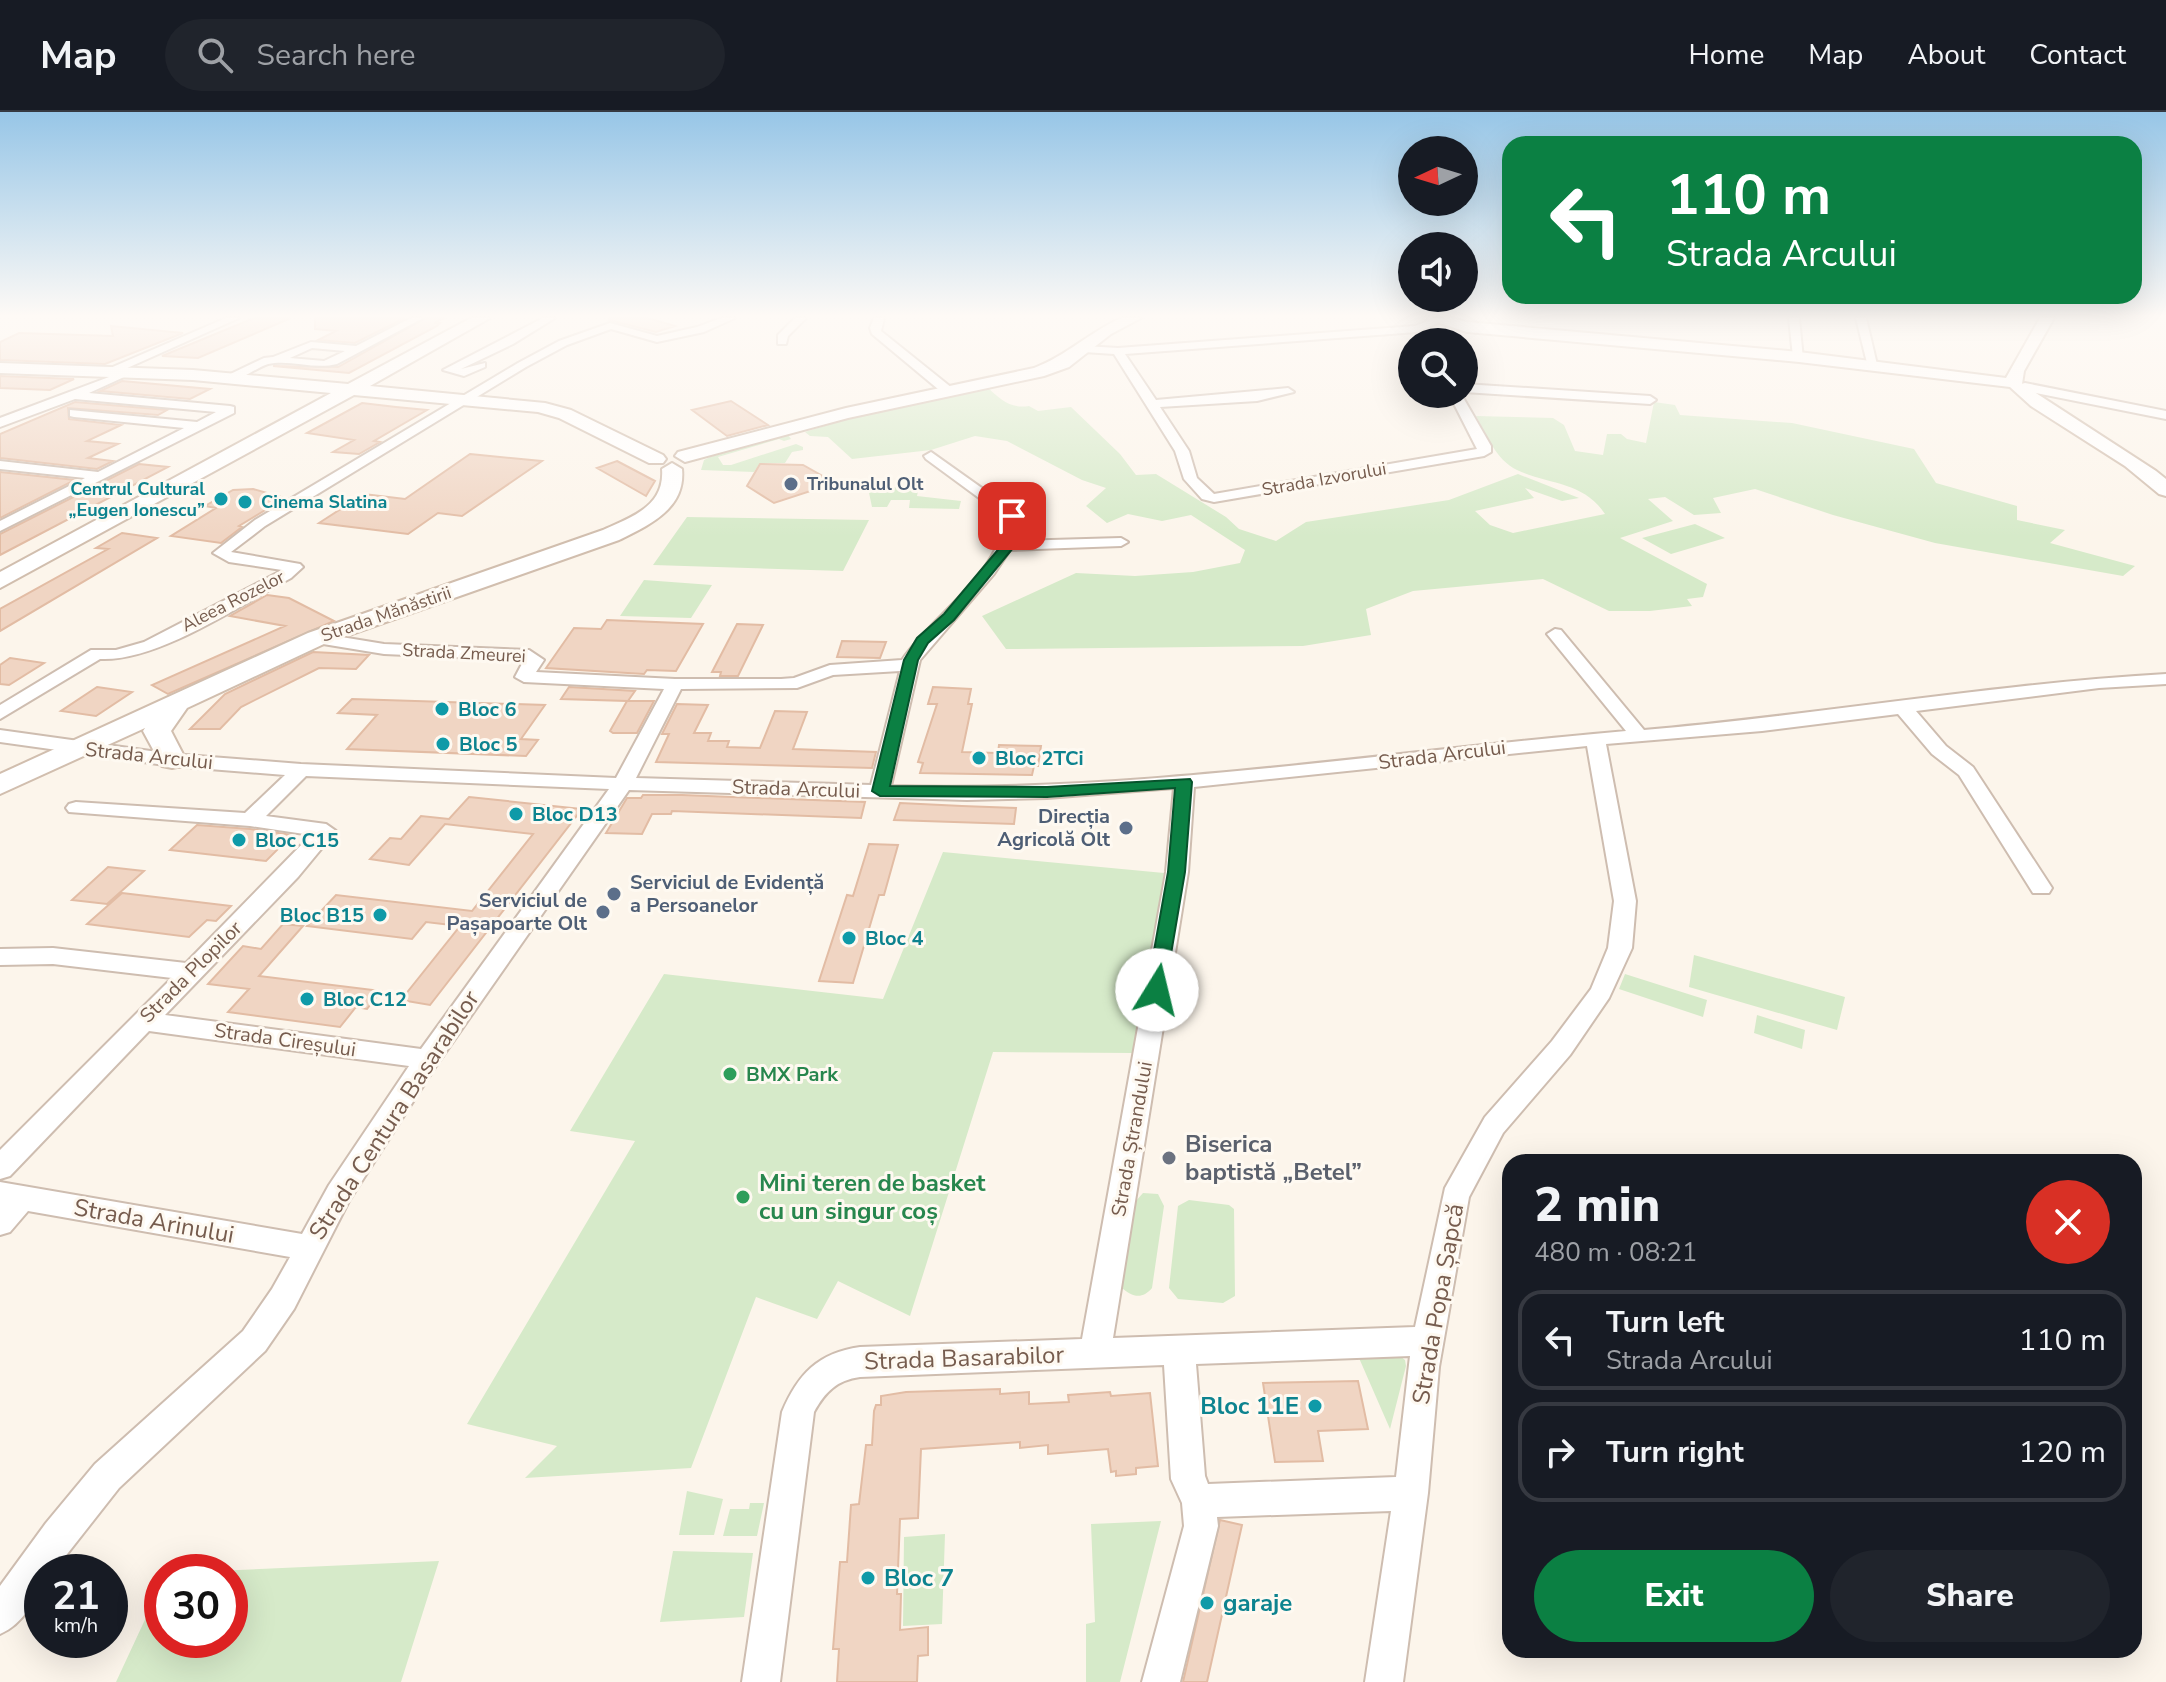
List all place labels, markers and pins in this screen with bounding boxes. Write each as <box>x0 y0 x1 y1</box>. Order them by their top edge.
place label: Tribunalul Olt <box>807 472 923 496</box>
marker: Tribunalul Olt <box>782 475 800 493</box>
place label: Centrul Cultural „Eugen Ionescu” <box>68 477 205 522</box>
pin <box>978 482 1046 550</box>
marker: Centrul Cultural „Eugen Ionescu” <box>212 490 230 508</box>
place label: Cinema Slatina <box>261 490 387 514</box>
marker: Cinema Slatina <box>236 493 254 511</box>
place label: Bloc 6 <box>458 696 516 723</box>
marker: Bloc 6 <box>433 700 451 718</box>
place label: Bloc 5 <box>459 731 517 758</box>
marker: Bloc 5 <box>434 735 452 753</box>
place label: Bloc 2TCi <box>995 745 1084 772</box>
marker: Bloc 2TCi <box>970 749 988 767</box>
place label: Bloc D13 <box>532 801 618 828</box>
place label: Direcția Agricolă Olt <box>997 803 1110 853</box>
marker: Bloc D13 <box>507 805 525 823</box>
marker: Direcția Agricolă Olt <box>1117 819 1135 837</box>
place label: Bloc C15 <box>255 827 339 854</box>
marker: Bloc C15 <box>230 831 248 849</box>
place label: Serviciul de Evidență a Persoanelor <box>630 869 824 919</box>
marker: Serviciul de Evidență a Persoanelor <box>605 885 623 903</box>
place label: Serviciul de Pașapoarte Olt <box>447 887 587 937</box>
place label: Bloc B15 <box>280 902 364 929</box>
marker: Serviciul de Pașapoarte Olt <box>594 903 612 921</box>
marker: Bloc B15 <box>371 906 389 924</box>
place label: Bloc 4 <box>865 925 923 952</box>
marker: Bloc 4 <box>840 929 858 947</box>
place label: Bloc C12 <box>323 986 407 1013</box>
marker: Bloc C12 <box>298 990 316 1008</box>
place label: BMX Park <box>746 1061 839 1088</box>
marker: BMX Park <box>721 1065 739 1083</box>
place label: Biserica baptistă „Betel” <box>1185 1128 1362 1188</box>
marker: Biserica baptistă „Betel” <box>1160 1149 1178 1167</box>
place label: Mini teren de basket cu un singur coș <box>759 1167 986 1227</box>
marker: Mini teren de basket cu un singur coș <box>734 1188 752 1206</box>
place label: Bloc 11E <box>1200 1390 1299 1422</box>
marker: Bloc 11E <box>1306 1397 1324 1415</box>
place label: Bloc 7 <box>884 1562 954 1594</box>
marker: Bloc 7 <box>859 1569 877 1587</box>
place label: garaje <box>1223 1587 1292 1619</box>
marker: garaje <box>1198 1594 1216 1612</box>

